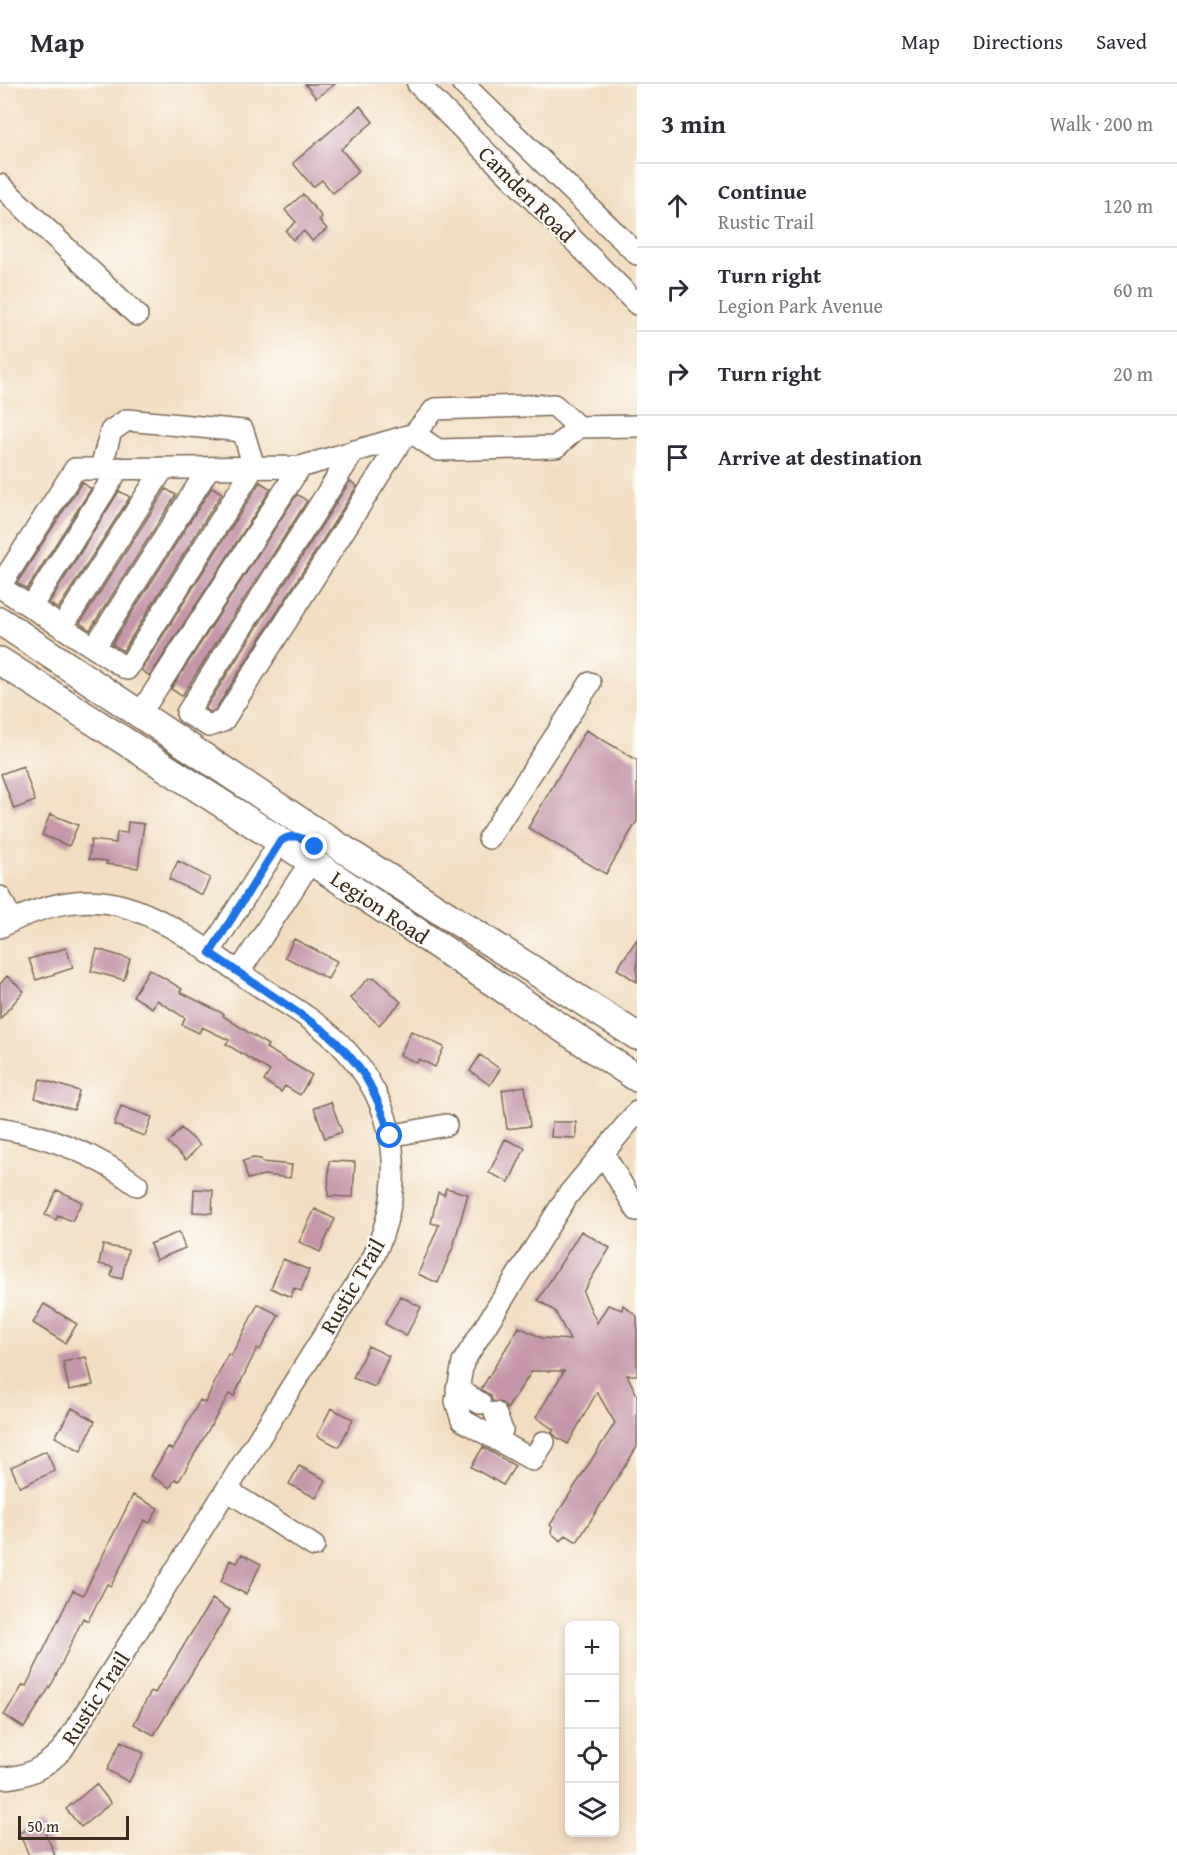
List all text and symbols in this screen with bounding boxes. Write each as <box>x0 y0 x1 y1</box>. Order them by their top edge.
text: Map <box>30 21 84 62</box>
text: Map <box>901 26 940 57</box>
text: Directions <box>973 26 1063 57</box>
text: Saved <box>1096 26 1147 57</box>
text: 3 min <box>661 104 726 143</box>
text: Walk · 200 m <box>1050 109 1153 138</box>
street label: Camden Road <box>471 138 583 250</box>
text: Continue <box>718 175 807 207</box>
icon: ahead <box>661 189 694 222</box>
text: 120 m <box>1103 191 1153 220</box>
text: Rustic Trail <box>718 207 814 236</box>
text: Turn right <box>718 259 821 291</box>
icon: right <box>661 273 694 306</box>
text: 60 m <box>1113 275 1153 304</box>
text: Legion Park Avenue <box>718 291 883 320</box>
icon: right <box>661 357 694 390</box>
text: Turn right <box>718 357 821 389</box>
text: 20 m <box>1113 359 1153 388</box>
icon: arrive <box>661 441 694 474</box>
text: Arrive at destination <box>718 441 922 473</box>
route end <box>301 833 327 859</box>
street label: Legion Road <box>324 862 436 952</box>
route start <box>376 1122 402 1148</box>
street label: Rustic Trail <box>312 1232 392 1340</box>
map controls <box>565 1621 619 1837</box>
button: + <box>565 1621 619 1675</box>
street label: Rustic Trail <box>53 1645 137 1751</box>
button: − <box>565 1675 619 1729</box>
button: locate <box>565 1729 619 1783</box>
button: layers <box>565 1783 619 1837</box>
scale bar <box>18 1813 129 1840</box>
text: 50 m <box>27 1814 59 1838</box>

